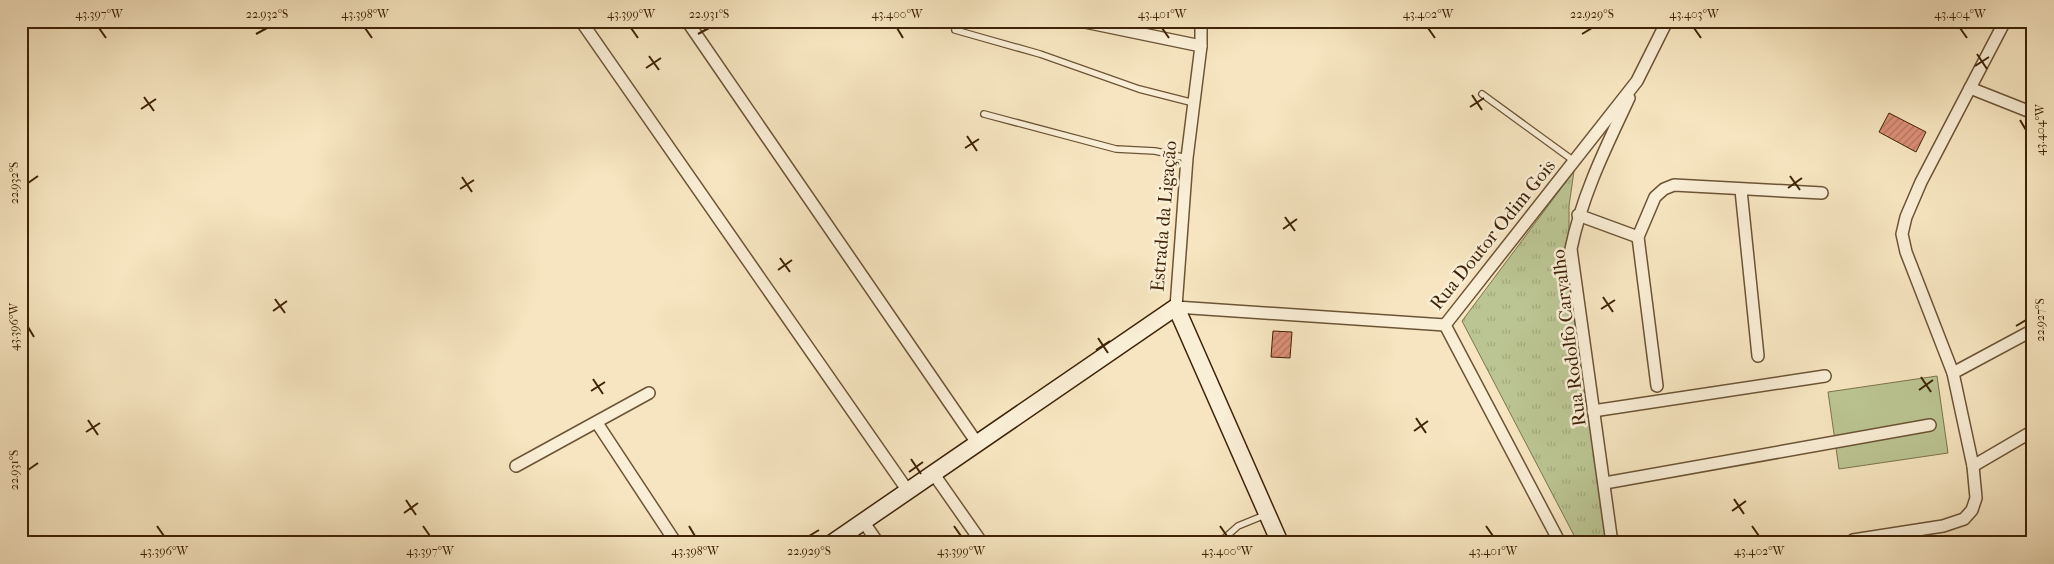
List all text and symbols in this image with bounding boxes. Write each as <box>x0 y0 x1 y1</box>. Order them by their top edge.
text: 43.397°W <box>75 7 124 21</box>
text: 22.932°S <box>246 7 288 21</box>
text: 43.398°W <box>341 7 390 21</box>
text: 43.399°W <box>607 7 656 21</box>
text: 22.931°S <box>689 7 729 21</box>
text: 43.400°W <box>871 7 924 21</box>
text: 43.401°W <box>1138 7 1188 21</box>
text: 43.402°W <box>1403 7 1455 21</box>
text: 22.929°S <box>1570 7 1614 21</box>
text: 43.403°W <box>1669 7 1720 21</box>
text: 43.404°W <box>1934 7 1987 21</box>
text: 43.404°W <box>2033 103 2047 156</box>
street label: Estrada da Ligação <box>1146 139 1182 292</box>
street label: Rua Doutor Odim Gois <box>1426 155 1560 314</box>
text: 22.932°S <box>7 162 21 204</box>
street label: Rua Rodolfo Carvalho <box>1547 248 1591 428</box>
text: 22.927°S <box>2033 298 2047 342</box>
text: 43.396°W <box>7 302 21 351</box>
text: 22.931°S <box>7 450 21 490</box>
text: 43.396°W <box>140 544 189 558</box>
text: 43.397°W <box>406 544 455 558</box>
text: 43.398°W <box>671 544 720 558</box>
text: 22.929°S <box>787 544 831 558</box>
text: 43.399°W <box>937 544 986 558</box>
text: 43.400°W <box>1201 544 1254 558</box>
text: 43.401°W <box>1469 544 1519 558</box>
text: 43.402°W <box>1734 544 1786 558</box>

